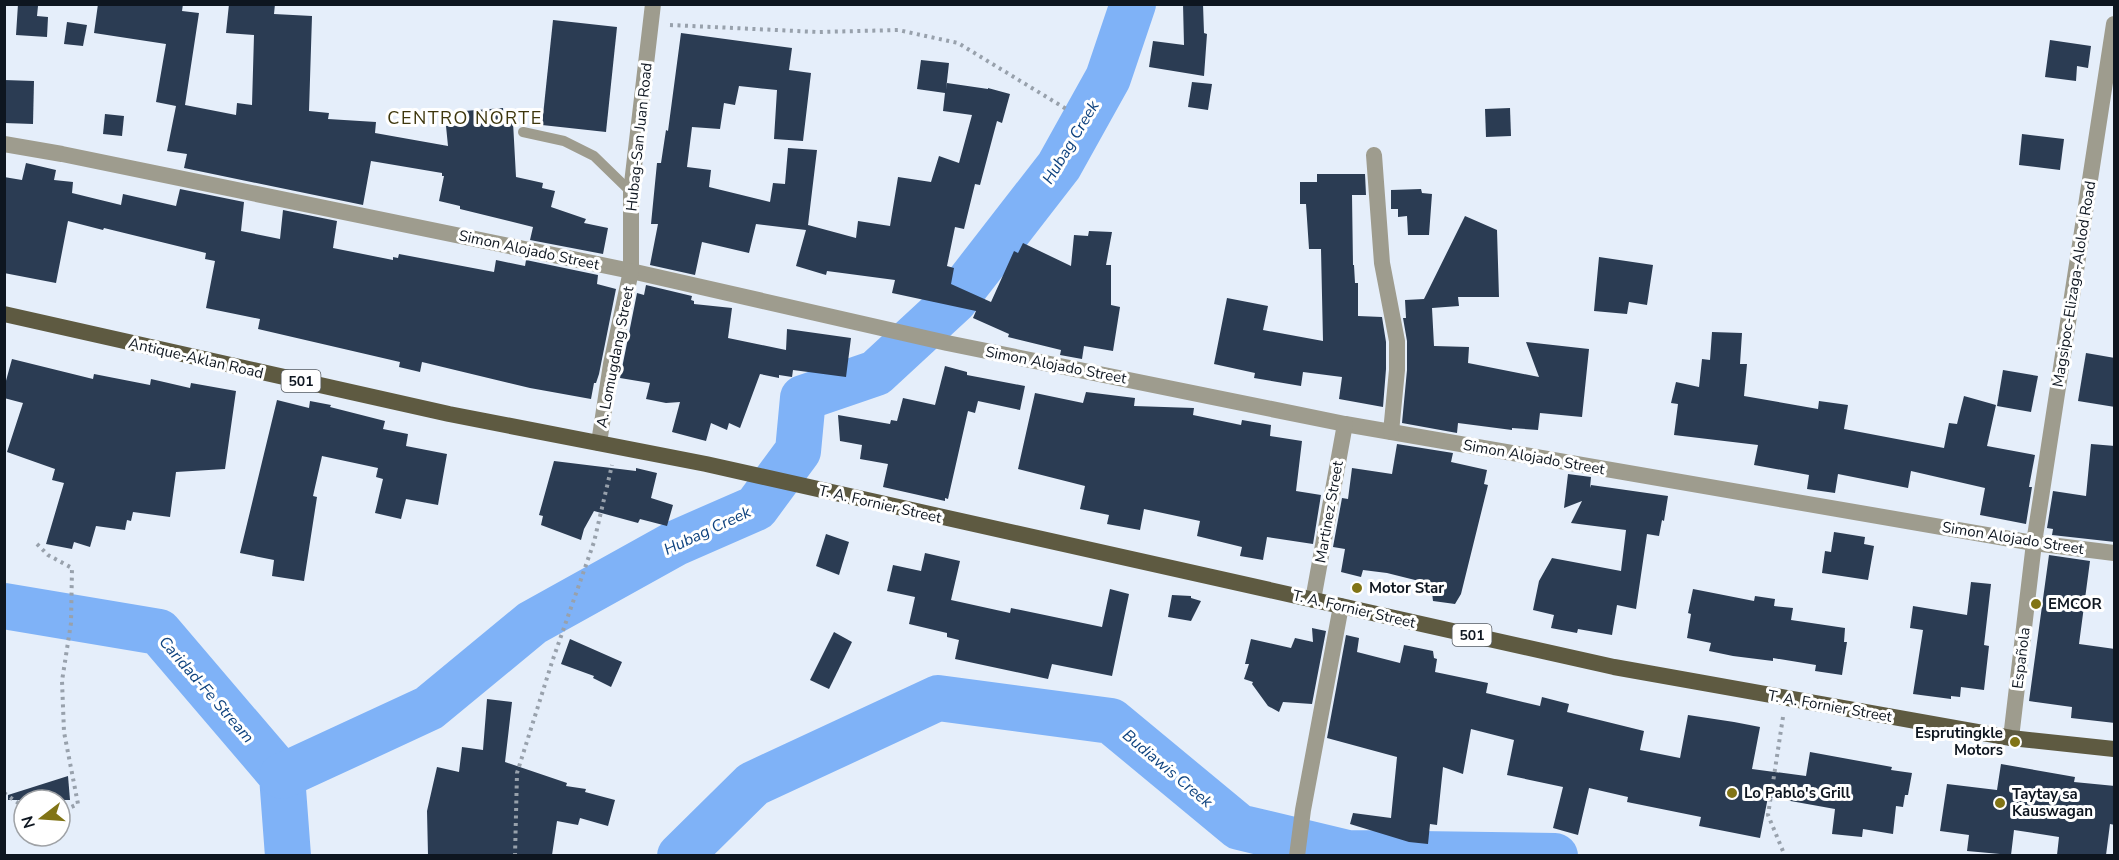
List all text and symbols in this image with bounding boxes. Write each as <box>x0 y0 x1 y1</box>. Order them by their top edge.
street label: Hubag-San Juan Road <box>621 62 657 212</box>
water label: Hubag Creek <box>1037 96 1105 188</box>
district label: CENTRO NORTE <box>387 106 543 130</box>
street label: Magsipoc-Elizaga-Alolod Road <box>2048 179 2100 389</box>
street label: Simon Alojado Street <box>457 225 602 275</box>
street label: A. Lomugdang Street <box>591 284 639 429</box>
street label: Antique-Aklan Road <box>127 333 265 383</box>
street label: Simon Alojado Street <box>984 342 1129 389</box>
road number: 501 <box>282 370 320 392</box>
street label: Simon Alojado Street <box>1462 435 1607 479</box>
street label: Martinez Street <box>1310 459 1348 565</box>
street label: T. A. Fornier Street <box>817 480 944 528</box>
water label: Hubag Creek <box>660 501 756 561</box>
street label: Simon Alojado Street <box>1941 517 2086 559</box>
place label: Motor Star <box>1369 578 1444 598</box>
marker: Motor Star <box>1350 581 1364 595</box>
street label: T. A. Fornier Street <box>1291 585 1418 633</box>
place label: EMCOR <box>2048 594 2103 614</box>
marker: EMCOR <box>2029 597 2043 611</box>
road number: 501 <box>1452 624 1492 646</box>
street label: Española <box>2007 626 2035 690</box>
water label: Caridad-Fe Stream <box>154 631 259 748</box>
street label: T. A. Fornier Street <box>1766 685 1894 727</box>
place label: Esprutingkle Motors <box>1915 723 2003 760</box>
water label: Budiawis Creek <box>1118 724 1218 814</box>
marker: Esprutingkle Motors <box>2008 735 2022 749</box>
place label: Lo Pablo's Grill <box>1744 783 1851 803</box>
place label: Taytay sa Kauswagan <box>2012 784 2093 821</box>
marker: Lo Pablo's Grill <box>1725 786 1739 800</box>
north arrow <box>12 788 72 848</box>
marker: Taytay sa Kauswagan <box>1993 796 2007 810</box>
text: N <box>16 813 41 831</box>

